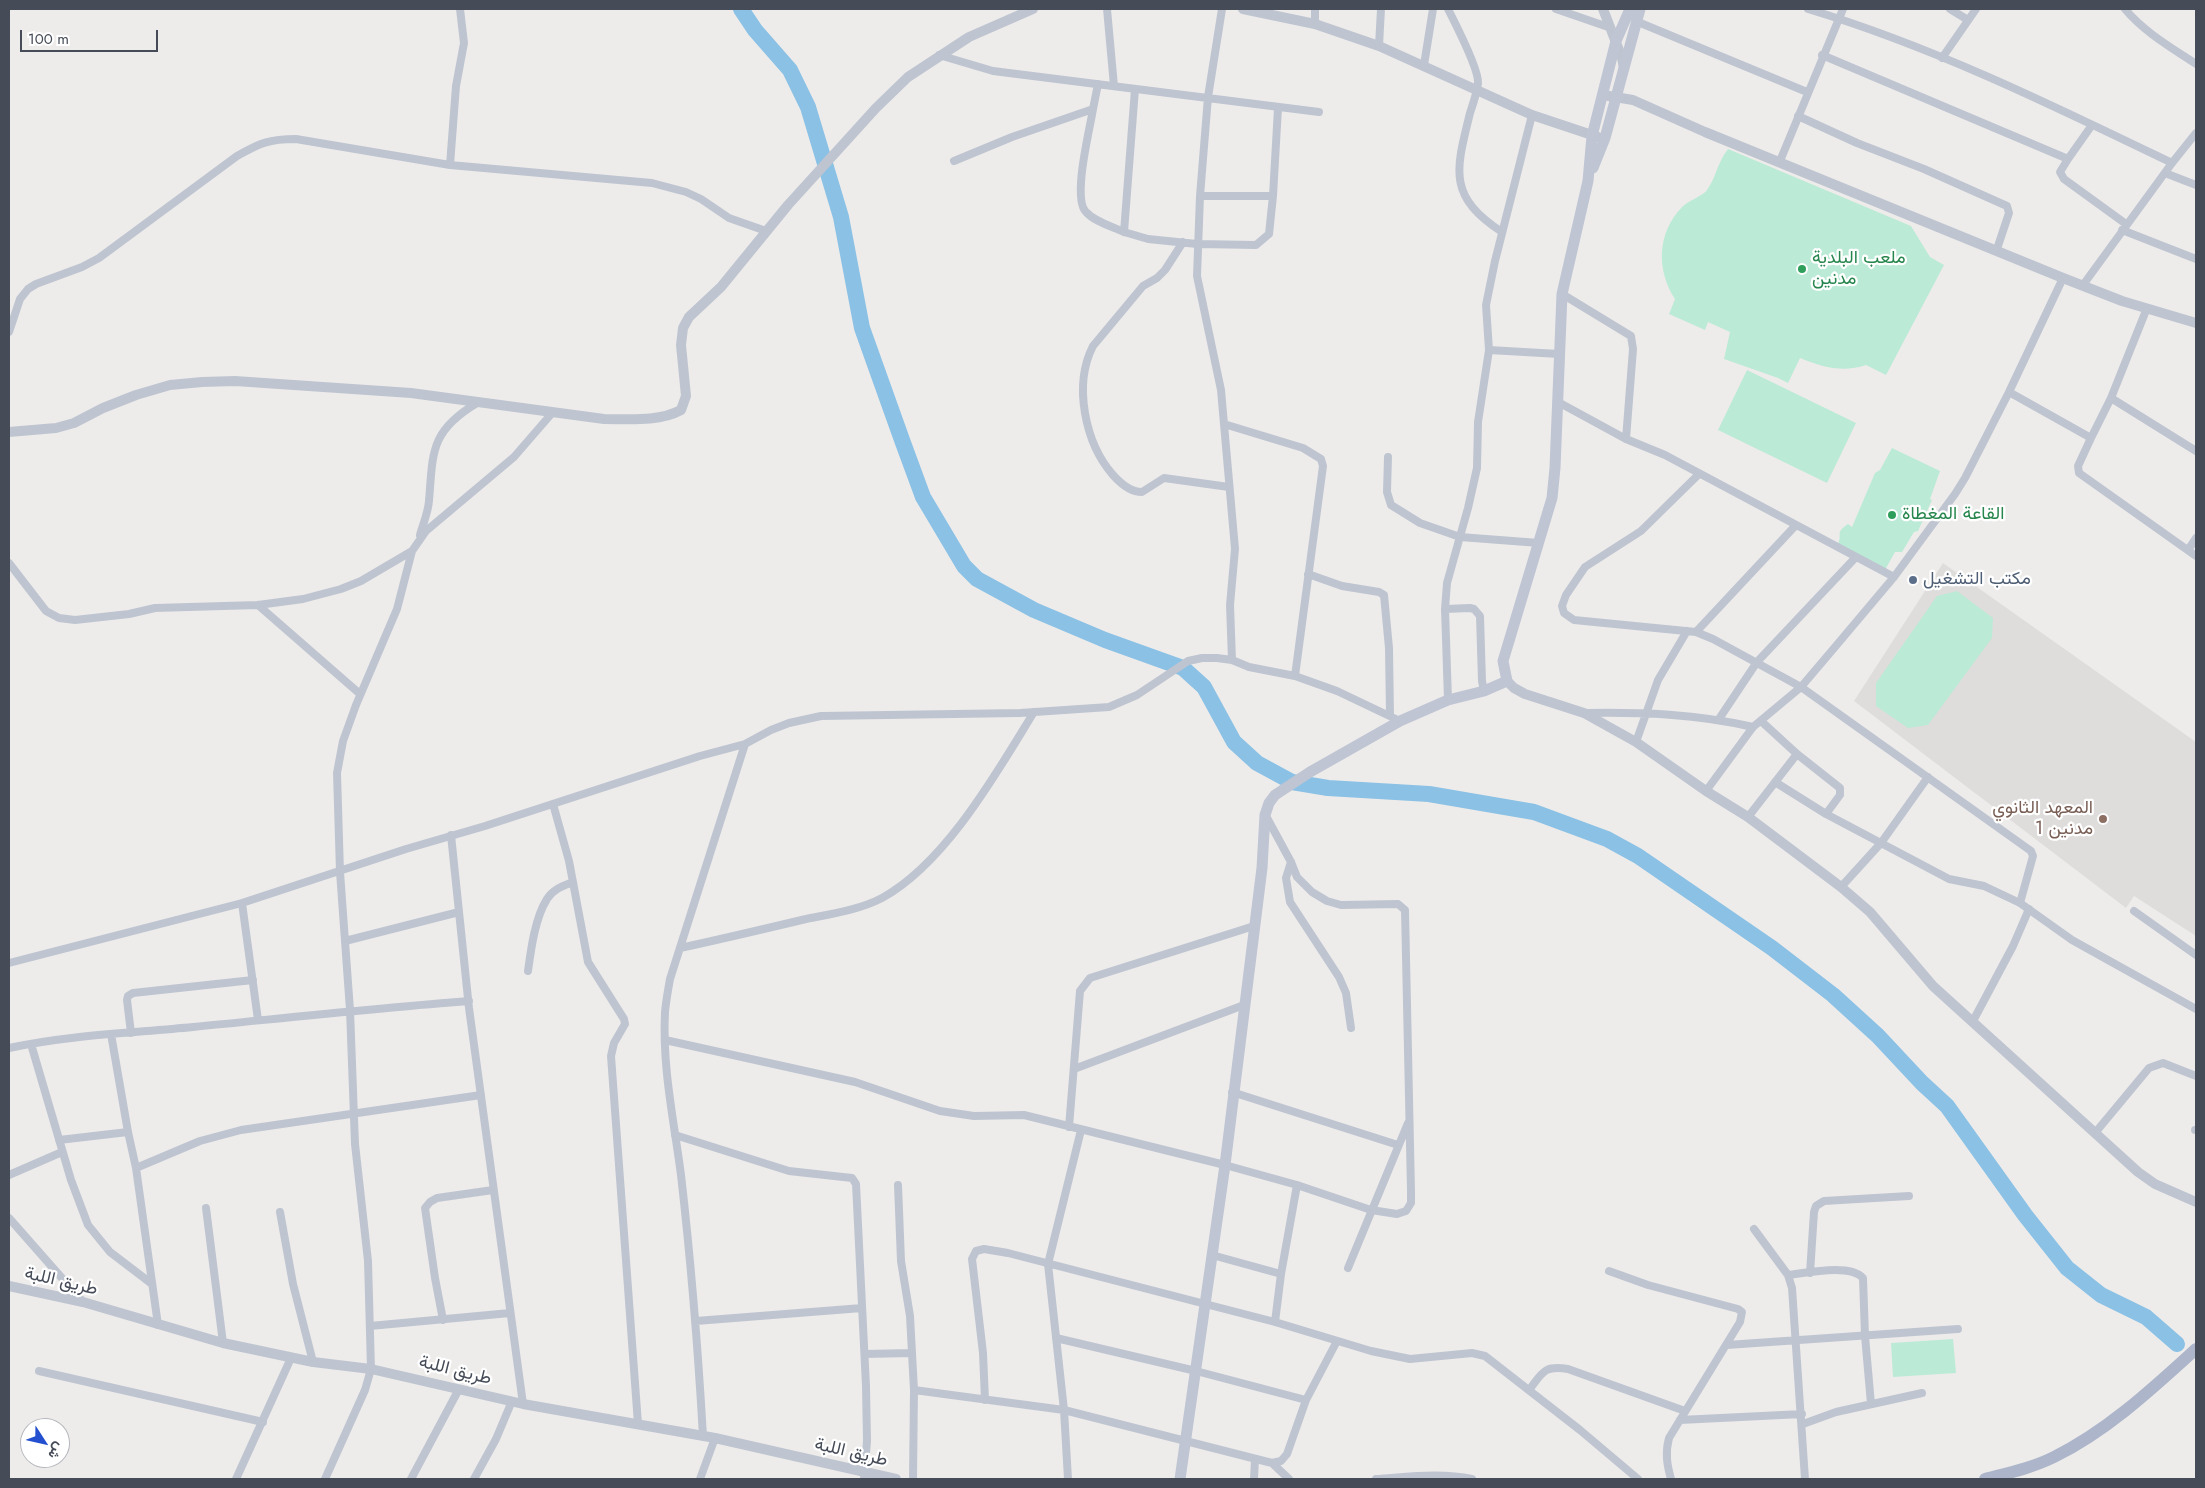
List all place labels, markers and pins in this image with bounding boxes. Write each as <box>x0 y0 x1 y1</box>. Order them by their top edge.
place label: ملعب البلدية مدنين <box>1812 248 1906 290</box>
marker: ملعب البلدية مدنين <box>1796 263 1808 275</box>
place label: القاعة المغطاة <box>1902 504 2004 526</box>
marker: القاعة المغطاة <box>1886 509 1898 521</box>
place label: مكتب التشغيل <box>1923 569 2031 591</box>
marker: مكتب التشغيل <box>1907 574 1919 586</box>
place label: المعهد الثانوي مدنين 1 <box>1992 798 2093 841</box>
marker: المعهد الثانوي مدنين 1 <box>2097 813 2109 825</box>

